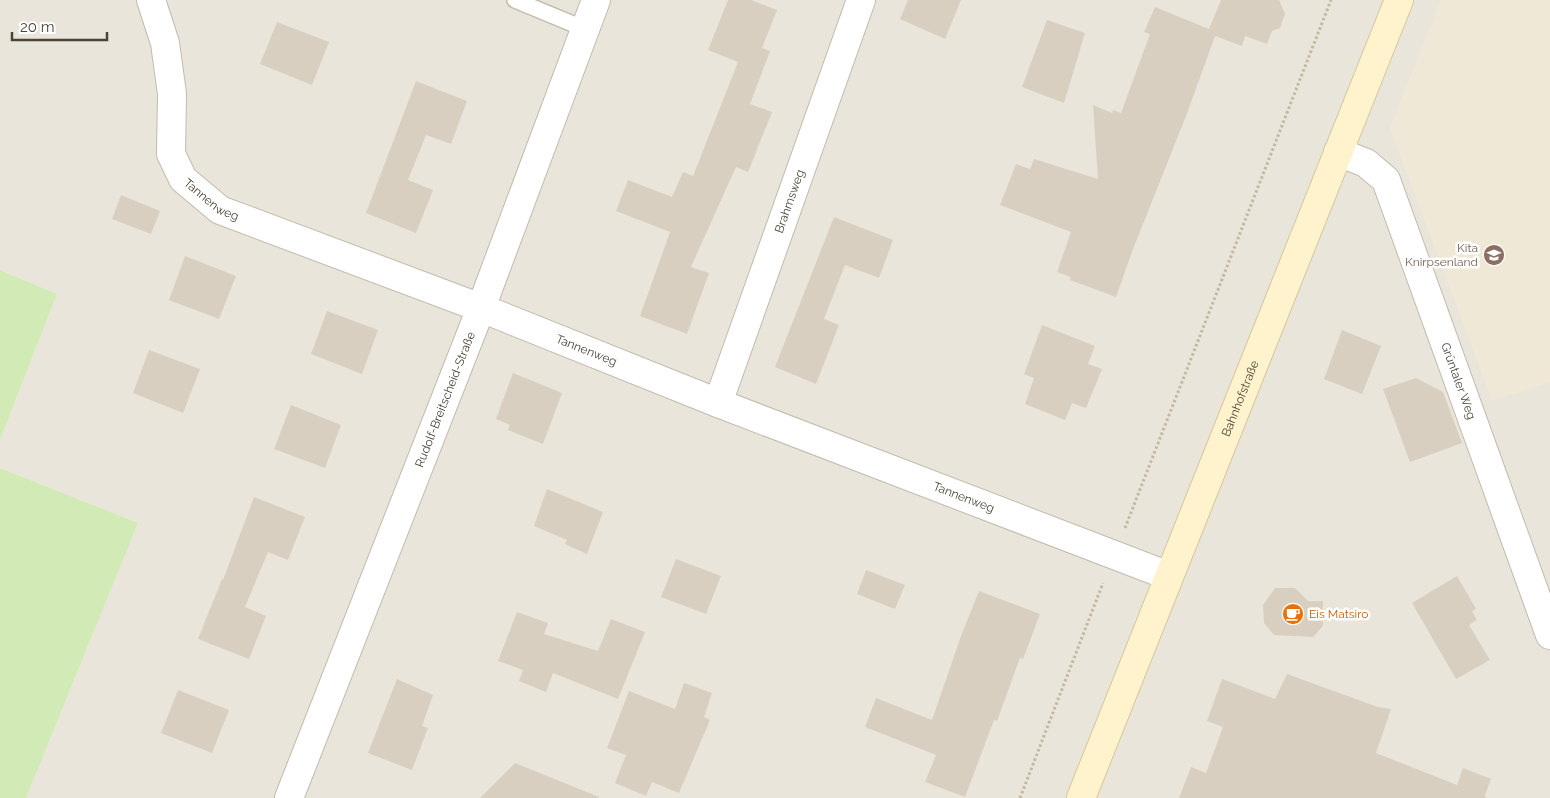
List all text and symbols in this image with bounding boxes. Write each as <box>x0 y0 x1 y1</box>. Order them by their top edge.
scale bar <box>12 10 108 42</box>
text: 20 m <box>20 18 55 36</box>
street label: Brahmsweg <box>772 168 807 235</box>
street label: Tannenweg <box>181 176 241 223</box>
place label: Kita Knirpsenland <box>1405 241 1478 269</box>
school or university icon: Kita Knirpsenland <box>1482 243 1506 267</box>
street label: Rudolf-Breitscheid-Straße <box>412 330 478 469</box>
street label: Tannenweg <box>554 332 619 369</box>
street label: Grüntaler Weg <box>1438 341 1479 421</box>
street label: Bahnhofstraße <box>1219 358 1262 439</box>
street label: Tannenweg <box>931 479 996 515</box>
cafe icon: Eis Matsiro <box>1281 602 1305 626</box>
place label: Eis Matsiro <box>1309 607 1368 621</box>

